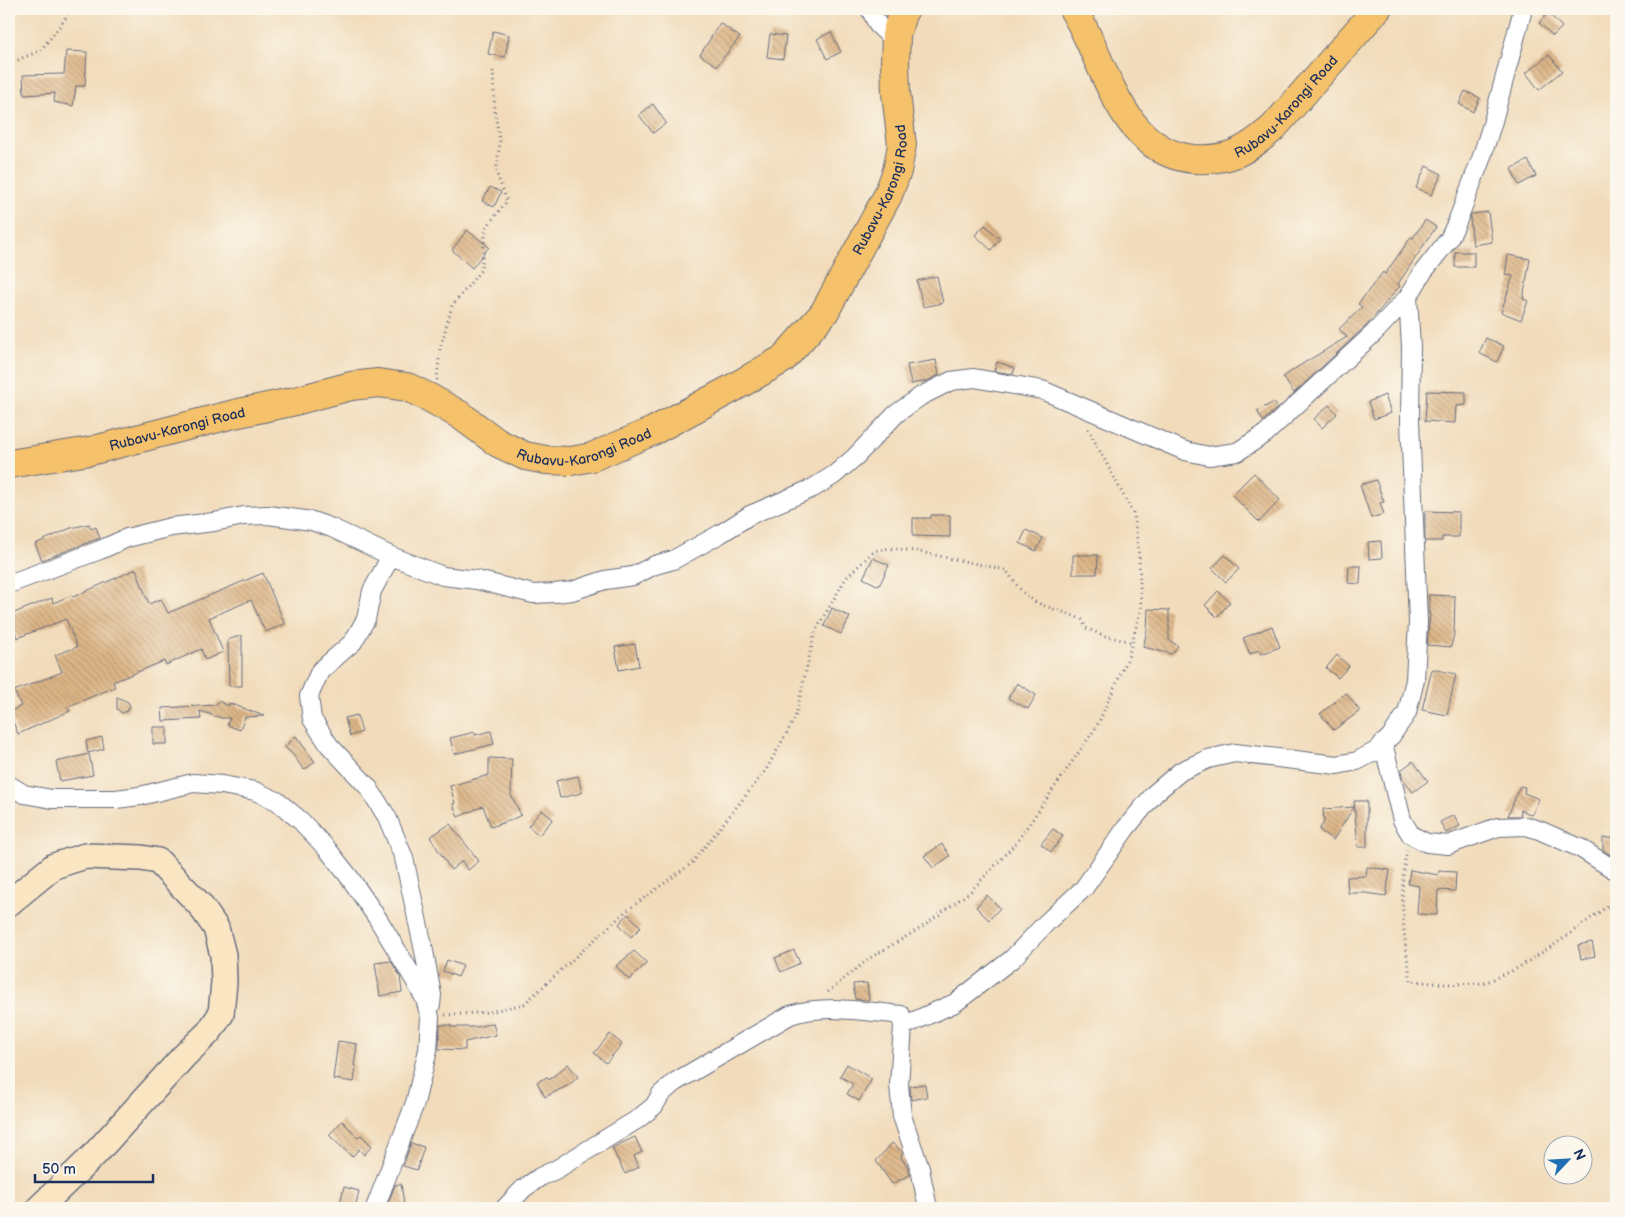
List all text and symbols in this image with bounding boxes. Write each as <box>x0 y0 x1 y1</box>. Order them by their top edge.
street label: Rubavu-Karongi Road <box>1231 52 1341 161</box>
street label: Rubavu-Karongi Road <box>849 124 911 258</box>
street label: Rubavu-Karongi Road <box>107 403 247 454</box>
street label: Rubavu-Karongi Road <box>514 424 654 470</box>
north arrow <box>1542 1134 1592 1184</box>
text: N <box>1569 1146 1589 1163</box>
scale bar <box>35 1152 152 1184</box>
text: 50 m <box>42 1160 76 1179</box>

